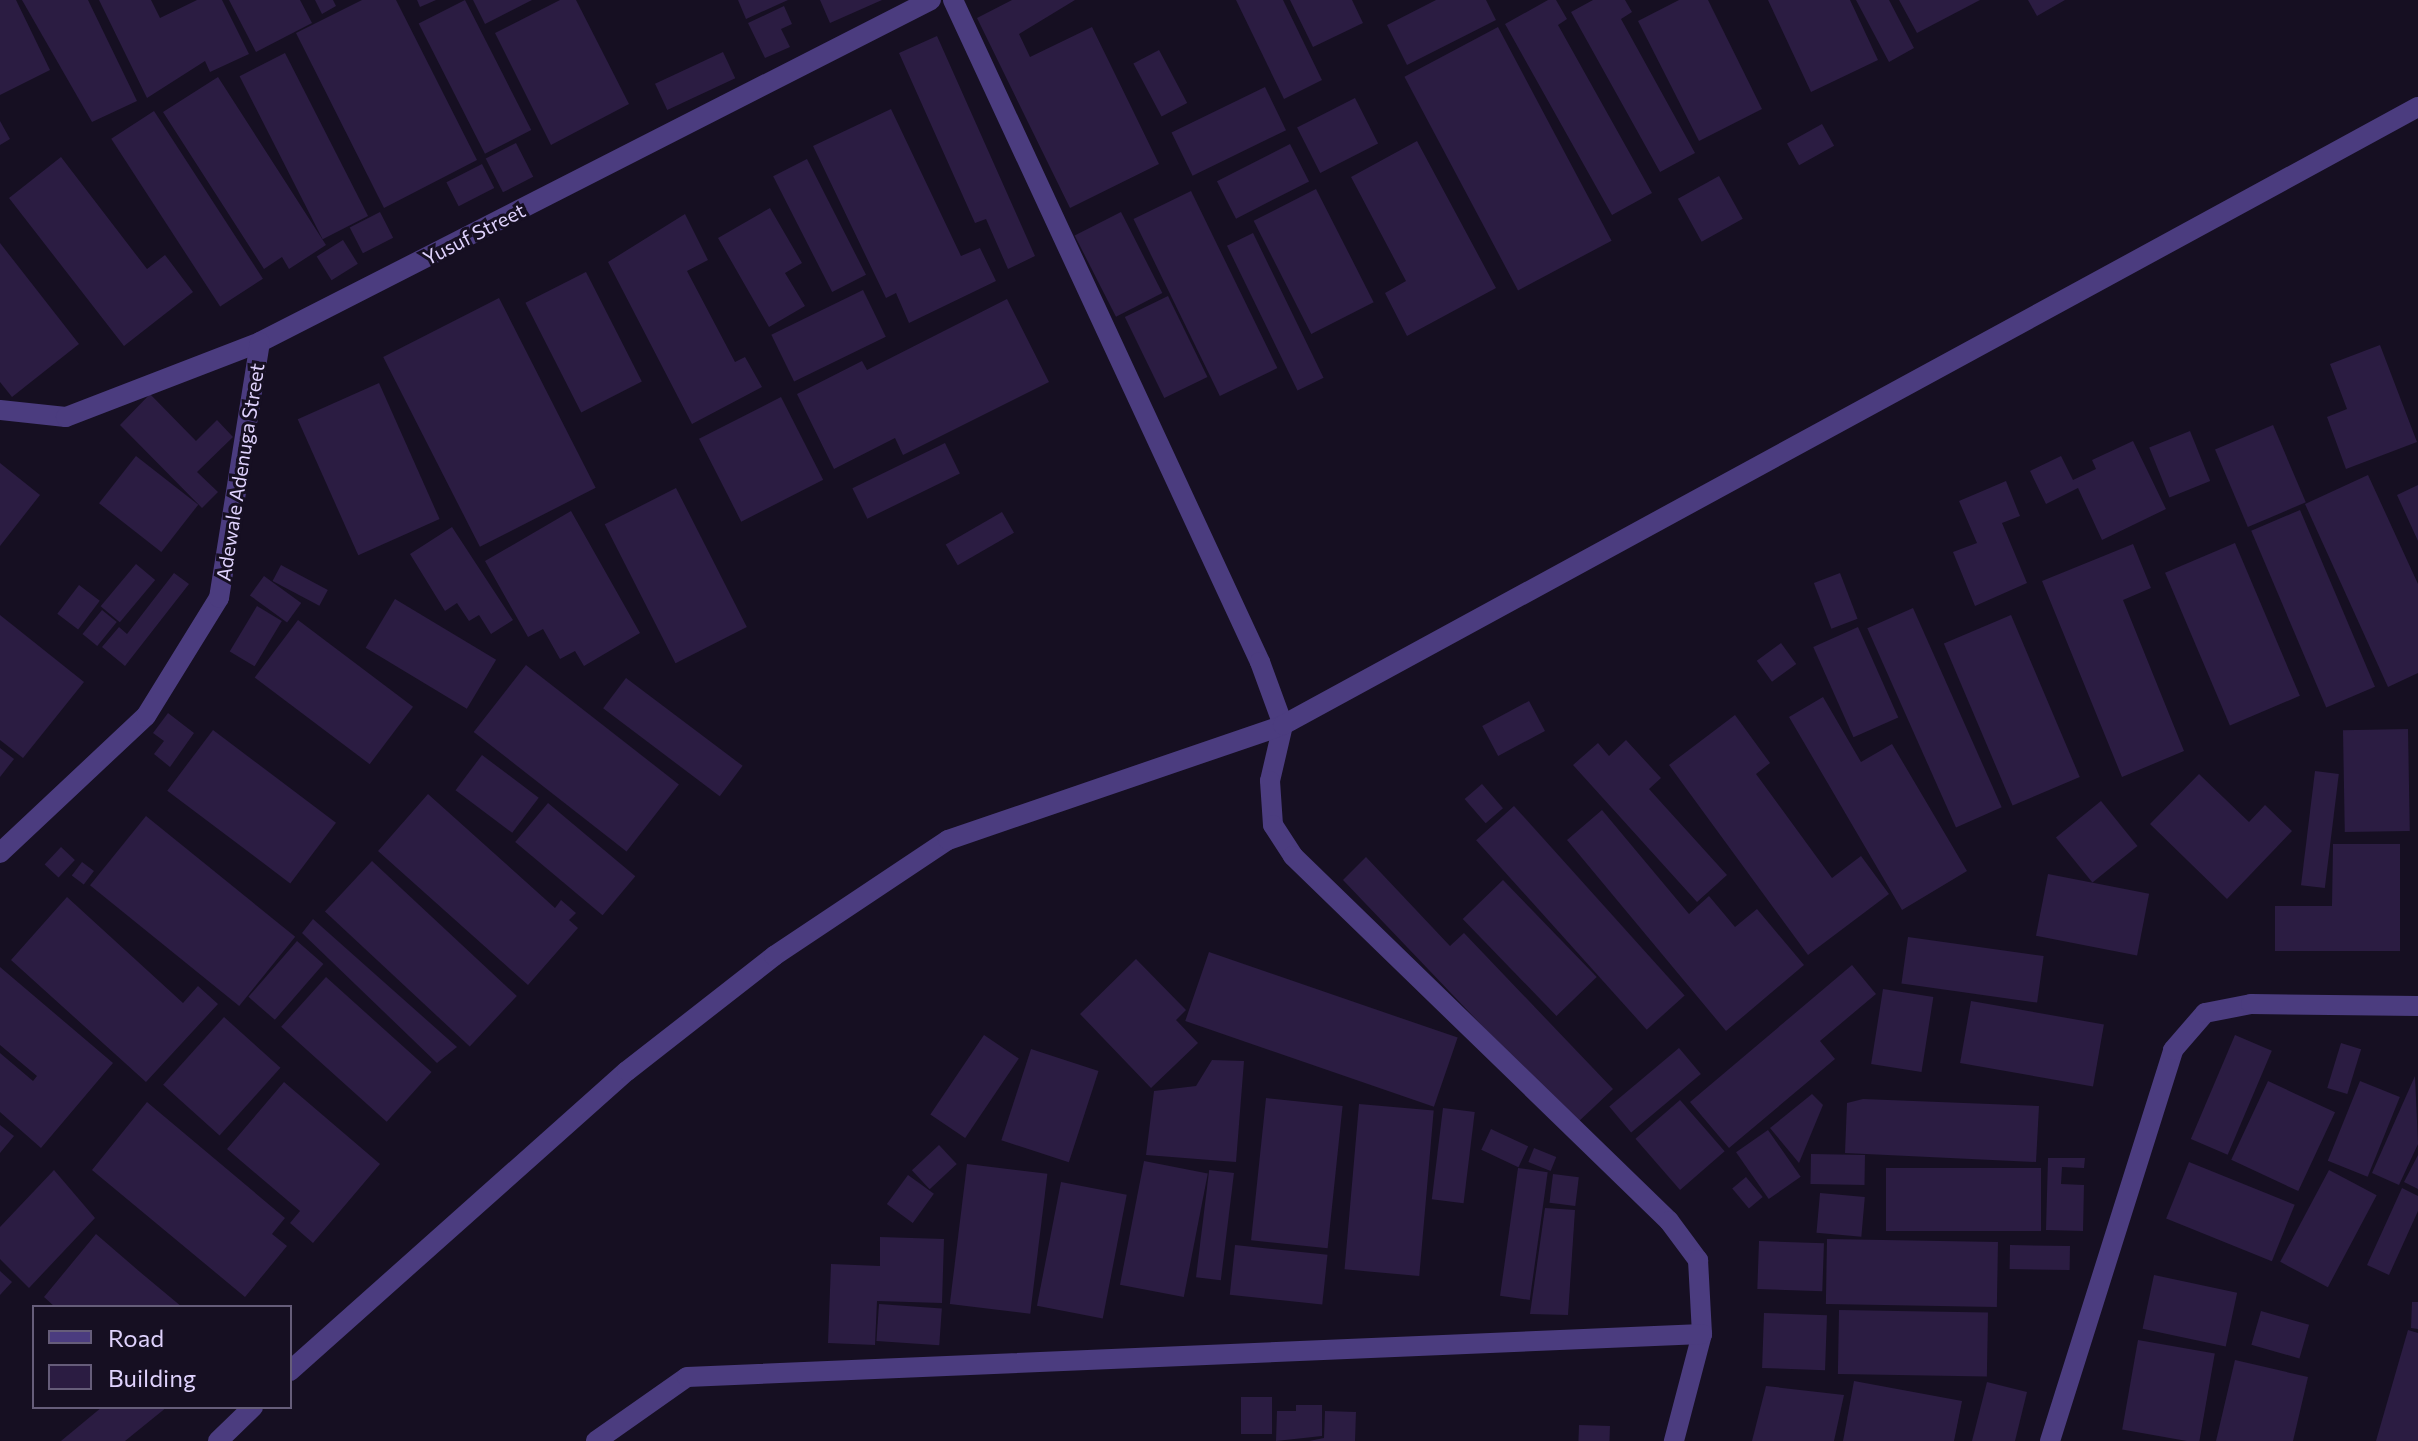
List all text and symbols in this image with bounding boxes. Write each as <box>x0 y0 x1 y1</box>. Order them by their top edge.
street label: Yusuf Street <box>419 198 529 270</box>
street label: Adewale Adenuga Street <box>211 361 269 583</box>
legend <box>32 1305 292 1409</box>
text: Road <box>108 1323 164 1352</box>
text: Building <box>108 1363 196 1392</box>

